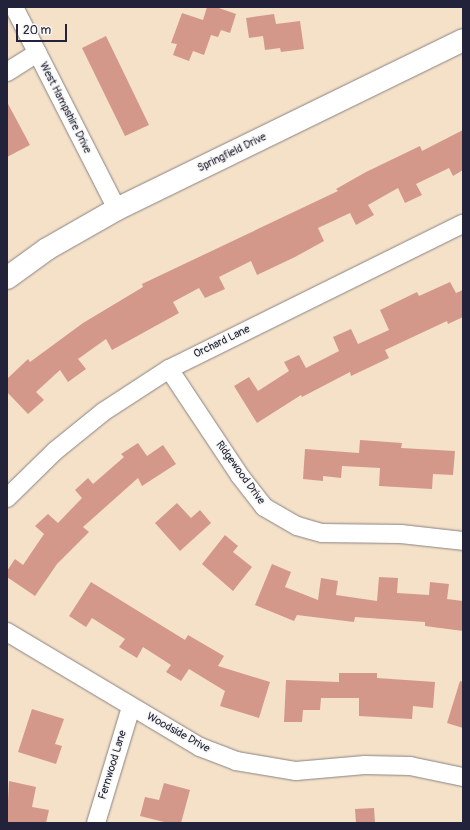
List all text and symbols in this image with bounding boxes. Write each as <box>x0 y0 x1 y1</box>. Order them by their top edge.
scale bar <box>18 16 69 42</box>
text: 20 m <box>23 23 51 38</box>
street label: West Hampshire Drive <box>36 60 94 156</box>
street label: Springfield Drive <box>195 131 269 175</box>
street label: Orchard Lane <box>192 323 252 361</box>
street label: Ridgewood Drive <box>213 439 267 507</box>
street label: Woodside Drive <box>144 710 212 756</box>
street label: Fernwood Lane <box>96 729 130 801</box>

